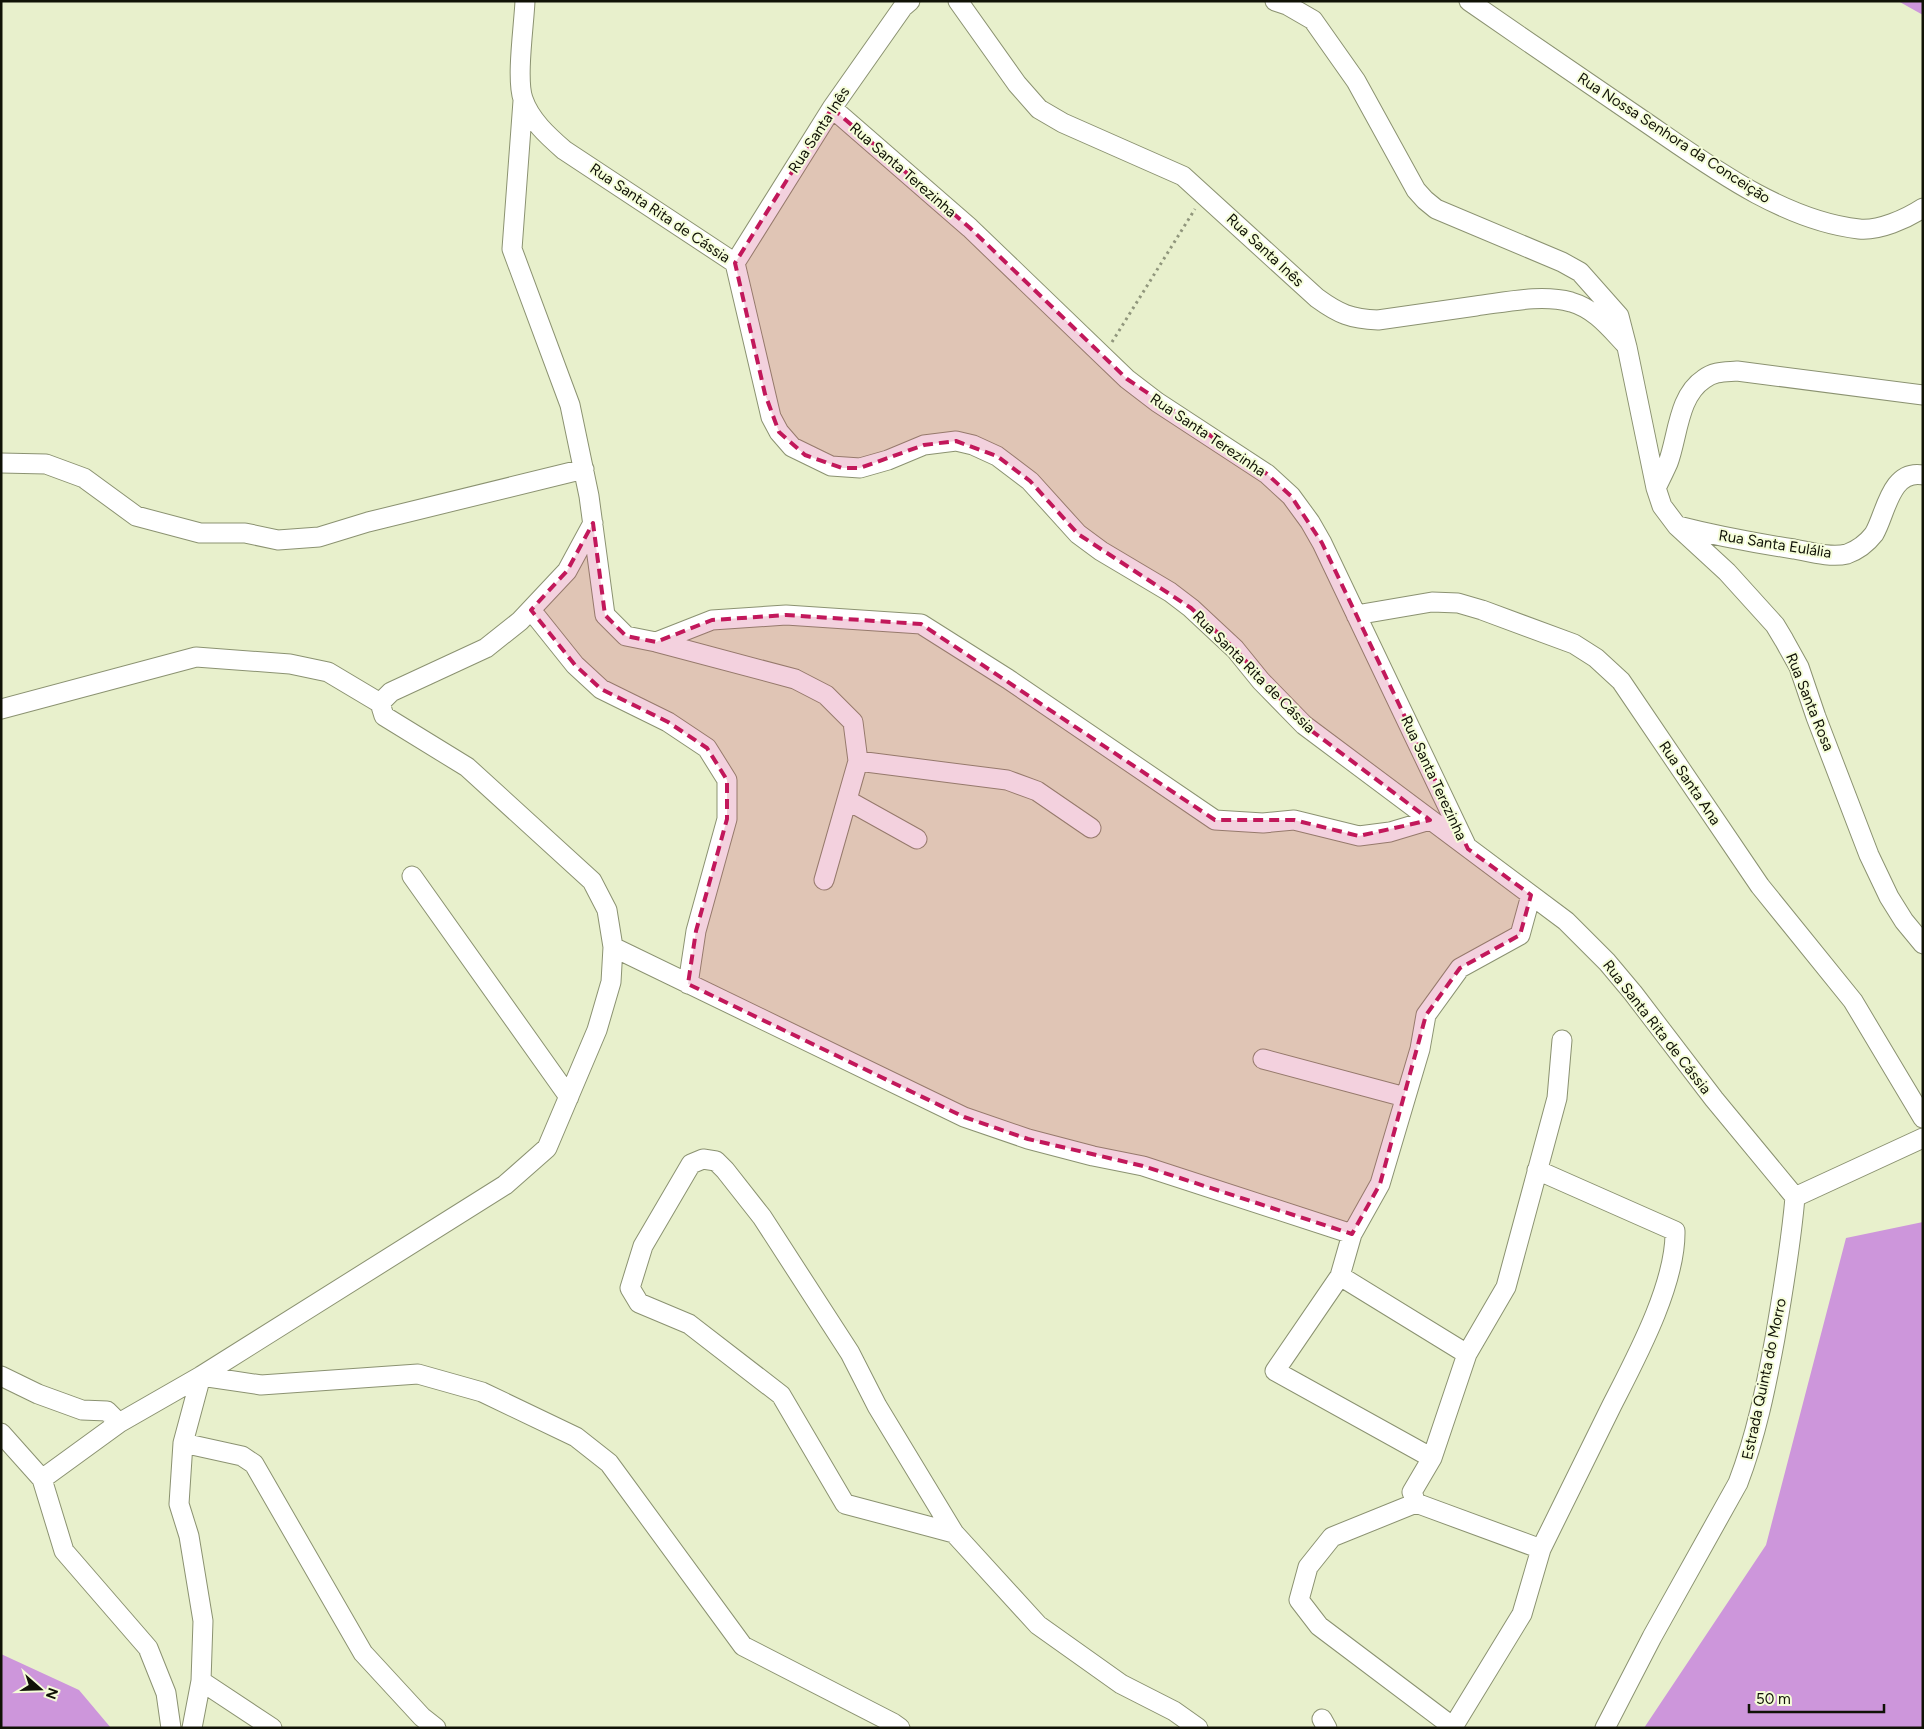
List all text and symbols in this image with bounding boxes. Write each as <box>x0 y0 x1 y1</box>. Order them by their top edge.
street label: Rua Nossa Senhora da Conceição <box>1574 69 1774 207</box>
street label: Rua Santa Inês <box>785 84 854 176</box>
street label: Rua Santa Terezinha <box>846 119 960 221</box>
street label: Rua Santa Rita de Cássia <box>586 159 734 267</box>
street label: Rua Santa Inês <box>1223 210 1307 290</box>
street label: Rua Santa Terezinha <box>1147 390 1269 480</box>
street label: Rua Santa Eulália <box>1717 526 1833 562</box>
street label: Rua Santa Rita de Cássia <box>1189 607 1319 737</box>
street label: Rua Santa Rosa <box>1782 650 1838 754</box>
street label: Rua Santa Terezinha <box>1397 713 1471 843</box>
street label: Rua Santa Ana <box>1655 738 1725 828</box>
street label: Rua Santa Rita de Cássia <box>1599 956 1715 1098</box>
street label: Estrada Quinta do Morro <box>1738 1296 1790 1461</box>
north arrow <box>15 1664 65 1714</box>
scale bar <box>1749 1682 1884 1714</box>
text: N <box>42 1685 62 1701</box>
text: 50 m <box>1756 1690 1791 1708</box>

